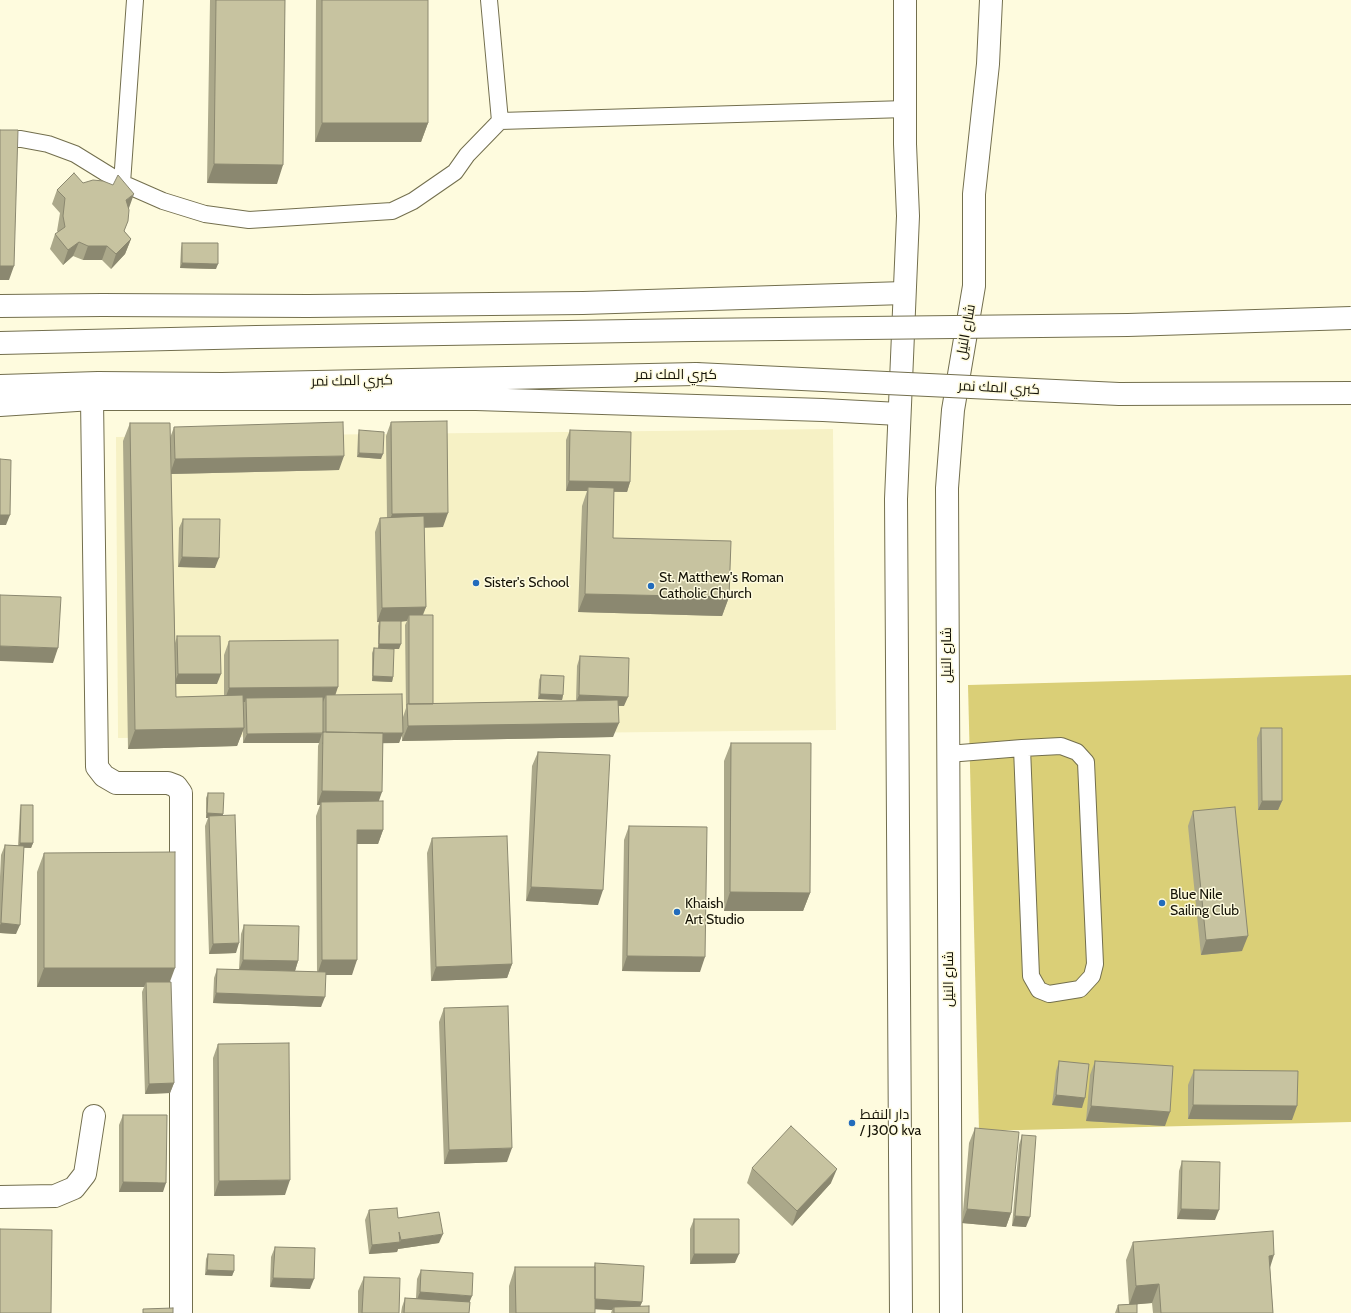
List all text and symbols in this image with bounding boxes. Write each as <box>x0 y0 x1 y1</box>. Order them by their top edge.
street label: شارع النيل <box>953 303 979 361</box>
street label: كبري المك نمر <box>635 367 717 383</box>
street label: كبري المك نمر <box>311 372 393 390</box>
street label: كبري المك نمر <box>958 377 1040 399</box>
place label: St. Matthew's Roman Catholic Church <box>659 570 784 602</box>
place label: Sister's School <box>484 575 569 591</box>
marker: Sister's School <box>471 578 481 588</box>
marker: St. Matthew's Roman Catholic Church <box>646 581 656 591</box>
street label: شارع النيل <box>939 627 955 683</box>
place label: Blue Nile Sailing Club <box>1170 887 1239 920</box>
place label: Khaish Art Studio <box>685 896 744 928</box>
marker: Blue Nile Sailing Club <box>1157 898 1167 908</box>
marker: Khaish Art Studio <box>672 907 682 917</box>
street label: شارع النيل <box>941 951 957 1007</box>
place label: دار النفط / J300 kva <box>860 1107 921 1140</box>
marker: دار النفط / J300 kva <box>847 1118 857 1128</box>

